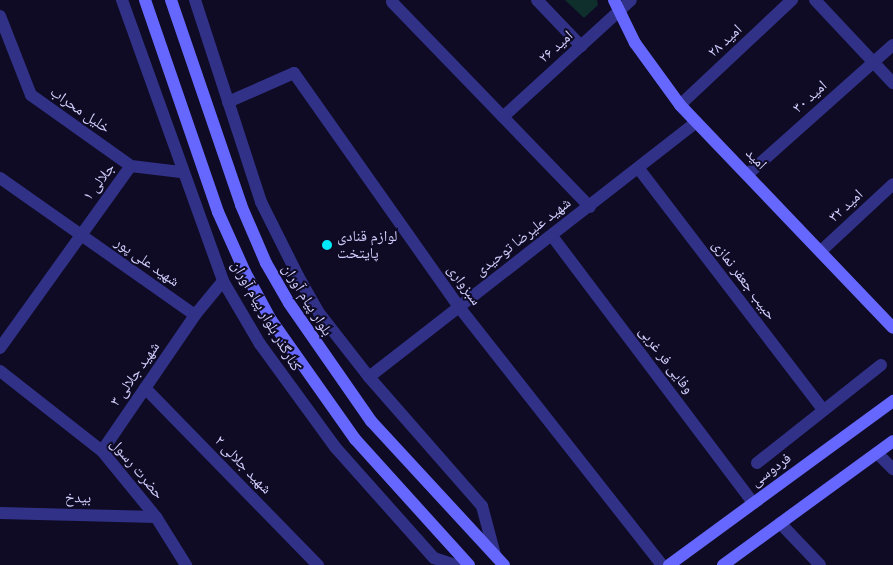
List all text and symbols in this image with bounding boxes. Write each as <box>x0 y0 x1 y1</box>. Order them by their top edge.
street label: امید ۲۸ <box>704 21 746 61</box>
street label: امید ۲۶ <box>535 27 577 67</box>
street label: امید ۳۰ <box>789 77 831 117</box>
street label: خلیل محراب <box>47 83 113 137</box>
street label: امید <box>742 145 770 173</box>
street label: جلالی ۱ <box>79 160 119 204</box>
street label: امید ۳۲ <box>825 186 867 226</box>
street label: شهید علیرضا توحیدی <box>471 194 575 280</box>
place label: لوازم قنادی پایتخت <box>337 227 397 262</box>
street label: شهید علی پور <box>111 233 183 291</box>
street label: حبیب جعفر نمازی <box>708 236 780 324</box>
marker: لوازم قنادی پایتخت <box>321 239 333 251</box>
street label: کنارگذر بلوار پیام آوران <box>227 258 305 374</box>
street label: بلوار پیام آوران <box>278 261 336 339</box>
street label: سبزواری <box>443 261 485 309</box>
street label: وفایی فر غربی <box>635 323 697 397</box>
street label: شهید جلالی ۳ <box>106 338 164 410</box>
street label: شهید جلالی ۲ <box>211 432 275 498</box>
street label: حضرت رسول <box>106 435 168 503</box>
street label: فردوسی <box>747 449 795 491</box>
street label: بیدخ <box>65 489 91 507</box>

